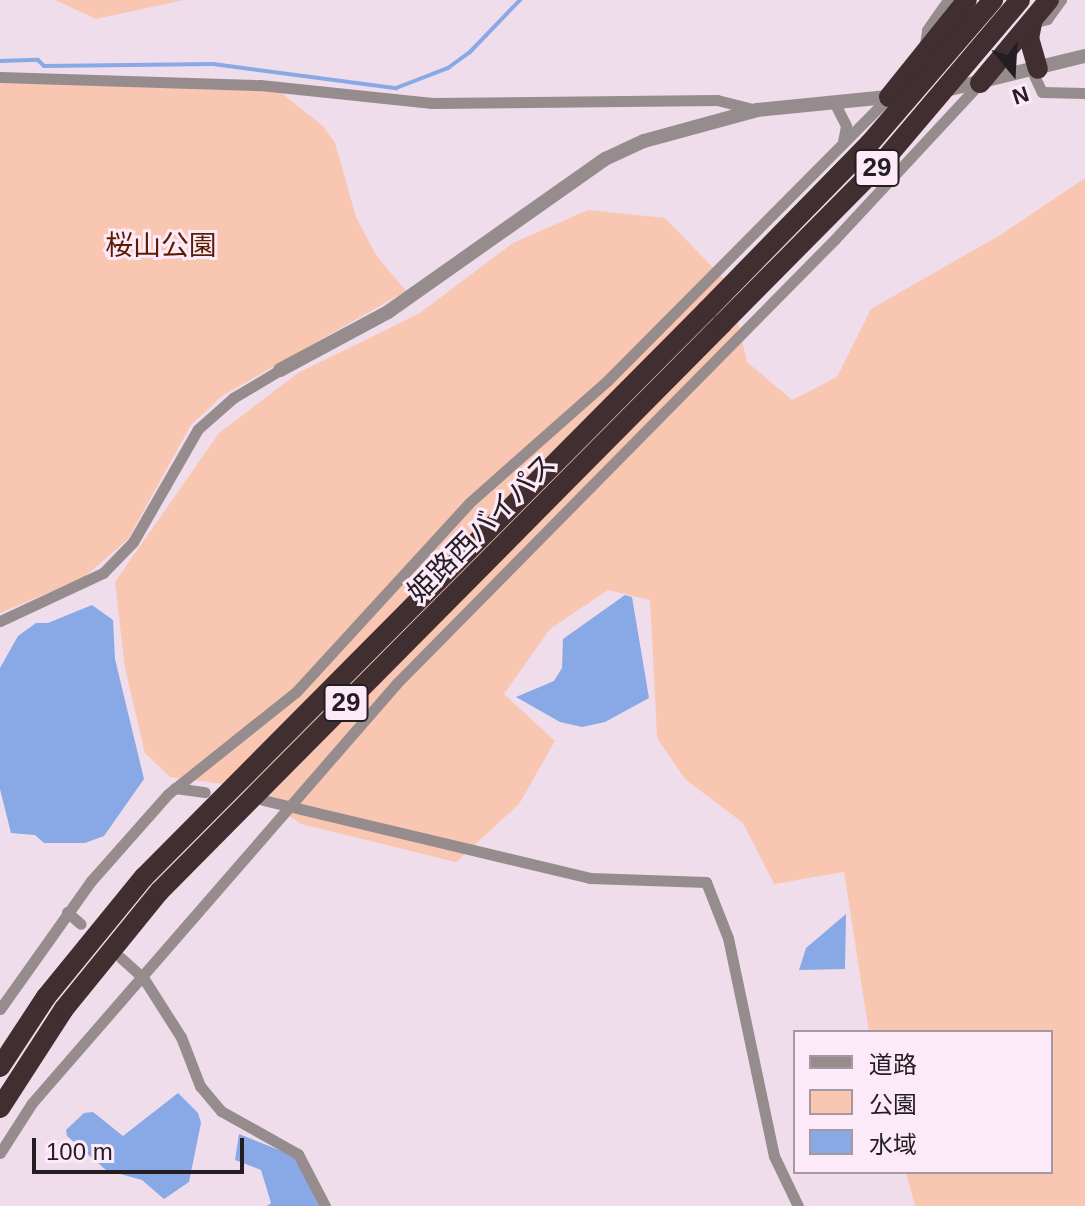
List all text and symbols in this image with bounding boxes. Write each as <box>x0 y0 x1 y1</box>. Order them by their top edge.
north arrow <box>973 32 1053 112</box>
text: N <box>1009 81 1032 110</box>
road number: 29 <box>853 146 901 190</box>
park label: 桜山公園 <box>105 229 217 263</box>
street label: 姫路西バイパス <box>401 447 563 609</box>
road number: 29 <box>322 681 370 725</box>
legend <box>793 1030 1053 1174</box>
text: 道路 <box>869 1051 917 1078</box>
text: 公園 <box>869 1091 917 1118</box>
scale bar <box>36 1122 248 1172</box>
text: 水域 <box>869 1131 917 1158</box>
text: 100 m <box>46 1138 113 1165</box>

